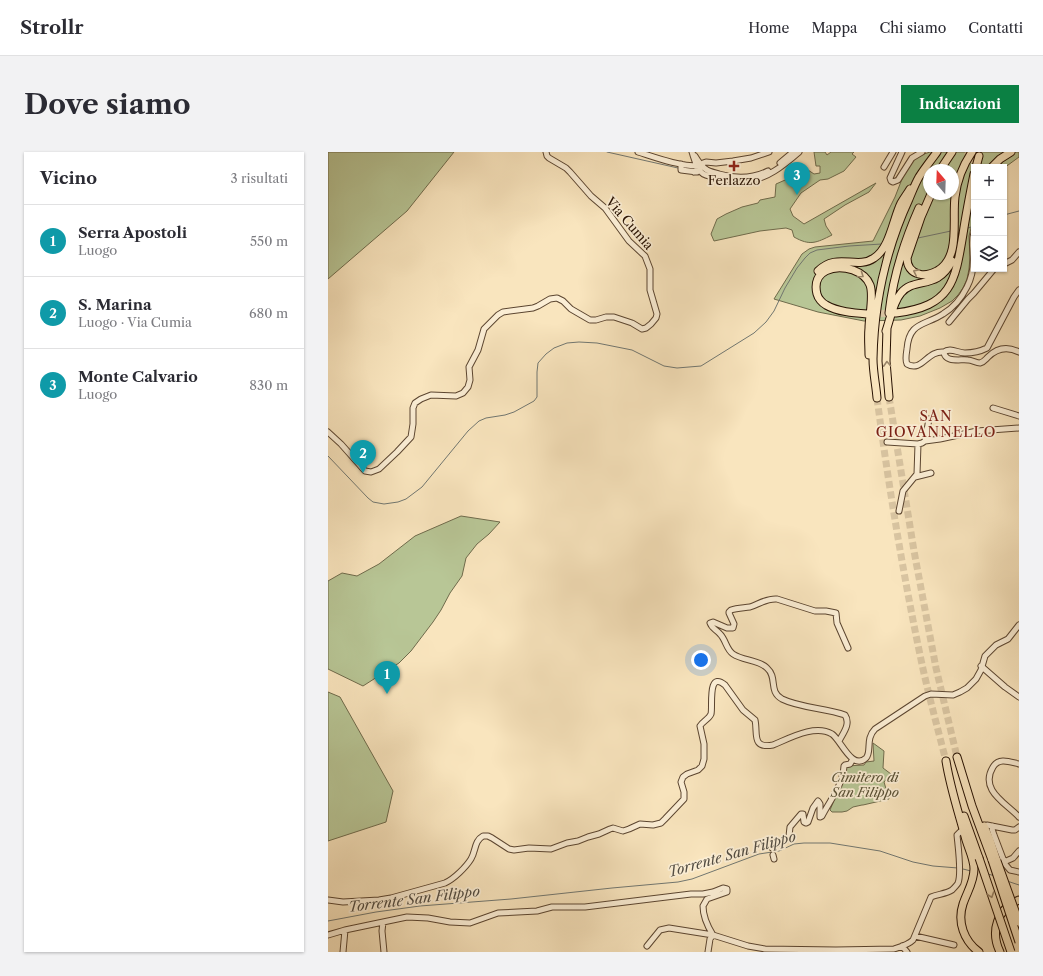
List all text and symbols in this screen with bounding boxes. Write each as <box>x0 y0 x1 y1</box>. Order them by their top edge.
text: Strollr <box>20 16 84 39</box>
text: Home <box>748 19 789 37</box>
text: Mappa <box>811 19 857 37</box>
text: Chi siamo <box>879 19 946 37</box>
text: Contatti <box>968 19 1023 37</box>
button: Indicazioni <box>901 85 1019 123</box>
text: Dove siamo <box>24 87 191 121</box>
marker: Ferlazzo <box>729 161 739 171</box>
pin: 3 <box>784 162 810 195</box>
north arrow <box>923 164 959 200</box>
map controls <box>971 164 1007 272</box>
button: + <box>971 164 1007 200</box>
text: Vicino <box>40 168 97 188</box>
text: 3 risultati <box>230 170 288 186</box>
place label: Ferlazzo <box>708 172 760 188</box>
street label: Via Cumia <box>602 193 657 253</box>
button: − <box>971 200 1007 236</box>
text: Serra Apostoli <box>78 223 187 242</box>
text: 1 <box>50 233 56 249</box>
text: 550 m <box>250 233 288 249</box>
button: layers <box>971 236 1007 272</box>
text: Luogo <box>78 242 117 258</box>
one-way arrow <box>913 269 920 277</box>
one-way arrow <box>857 270 864 277</box>
text: S. Marina <box>78 295 152 314</box>
text: 2 <box>49 305 57 321</box>
text: 680 m <box>249 305 288 321</box>
text: Luogo · Via Cumia <box>78 314 192 330</box>
one-way arrow <box>882 361 891 367</box>
text: Monte Calvario <box>78 367 198 386</box>
text: 3 <box>49 377 57 393</box>
text: 830 m <box>249 377 288 393</box>
text: Luogo <box>78 386 117 402</box>
district label: SAN GIOVANNELLO <box>876 407 996 441</box>
pin: 2 <box>350 440 376 473</box>
your location <box>691 650 711 670</box>
pin: 1 <box>374 661 400 694</box>
park label: Cimitero di San Filippo <box>830 769 900 800</box>
water label: Torrente San Filippo <box>666 827 798 881</box>
water label: Torrente San Filippo <box>347 882 481 916</box>
one-way arrow <box>986 891 995 898</box>

